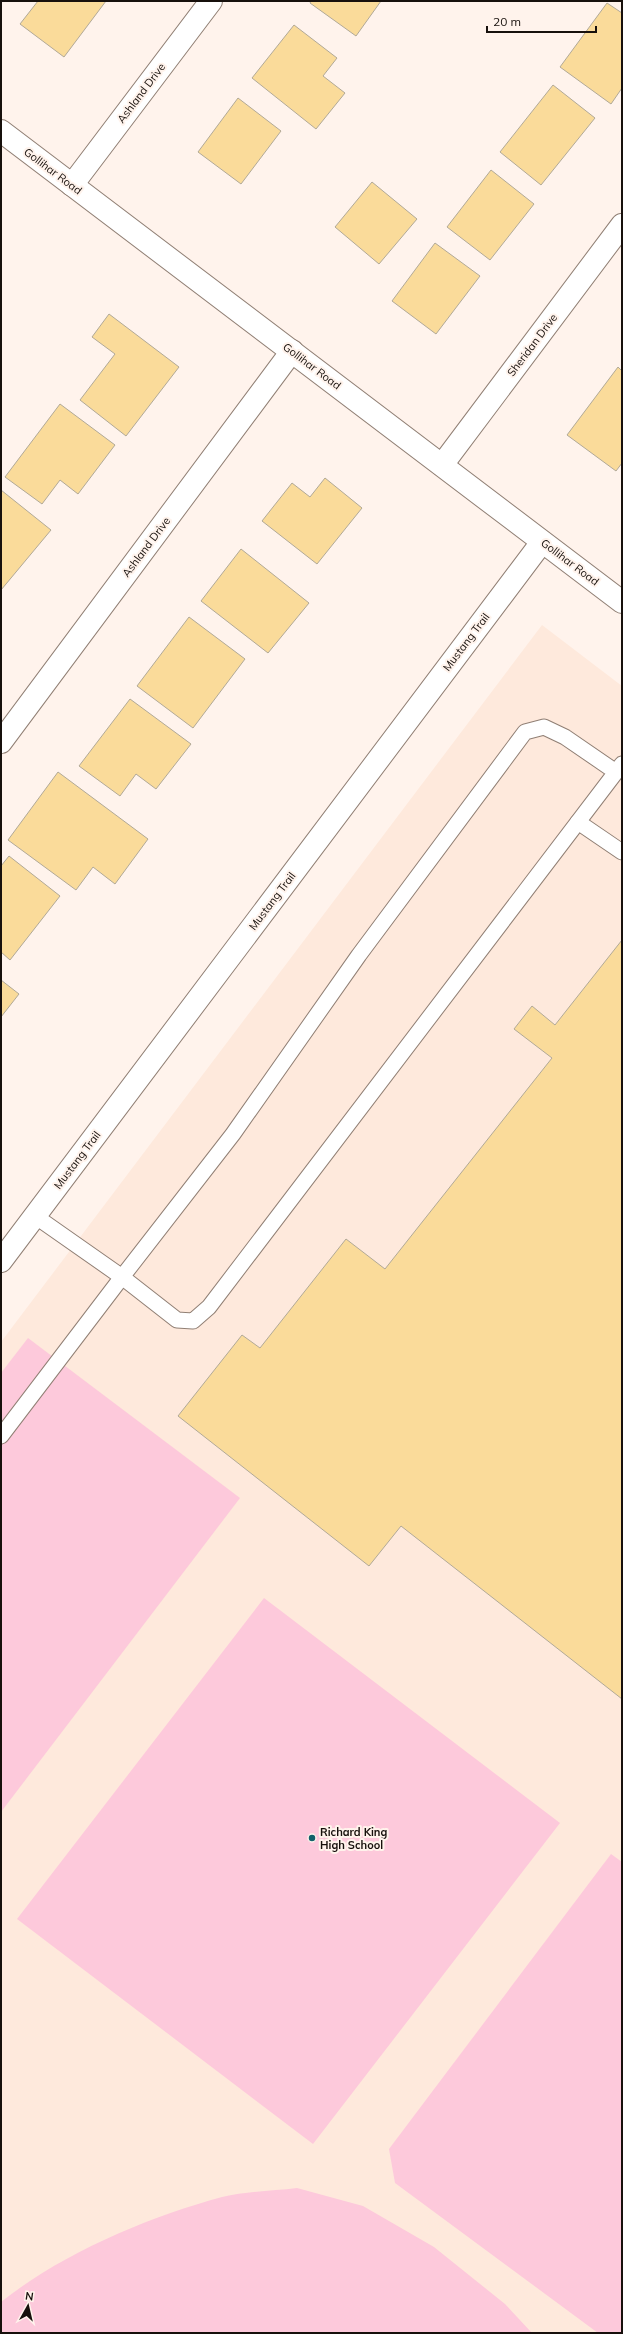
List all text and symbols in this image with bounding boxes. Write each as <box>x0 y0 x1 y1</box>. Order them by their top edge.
scale bar <box>487 8 596 34</box>
text: 20 m <box>493 14 521 29</box>
street label: Ashland Drive <box>114 60 168 126</box>
street label: Gollihar Road <box>21 145 85 197</box>
street label: Sheridan Drive <box>504 311 560 379</box>
street label: Gollihar Road <box>280 340 344 392</box>
street label: Ashland Drive <box>119 514 173 580</box>
street label: Gollihar Road <box>538 536 602 588</box>
street label: Mustang Trail <box>440 610 492 674</box>
street label: Mustang Trail <box>246 869 298 933</box>
street label: Mustang Trail <box>51 1128 103 1192</box>
place label: Richard King High School <box>320 1825 387 1852</box>
marker: Richard King High School <box>307 1833 317 1843</box>
north arrow <box>8 2286 48 2326</box>
text: N <box>24 2289 34 2304</box>

